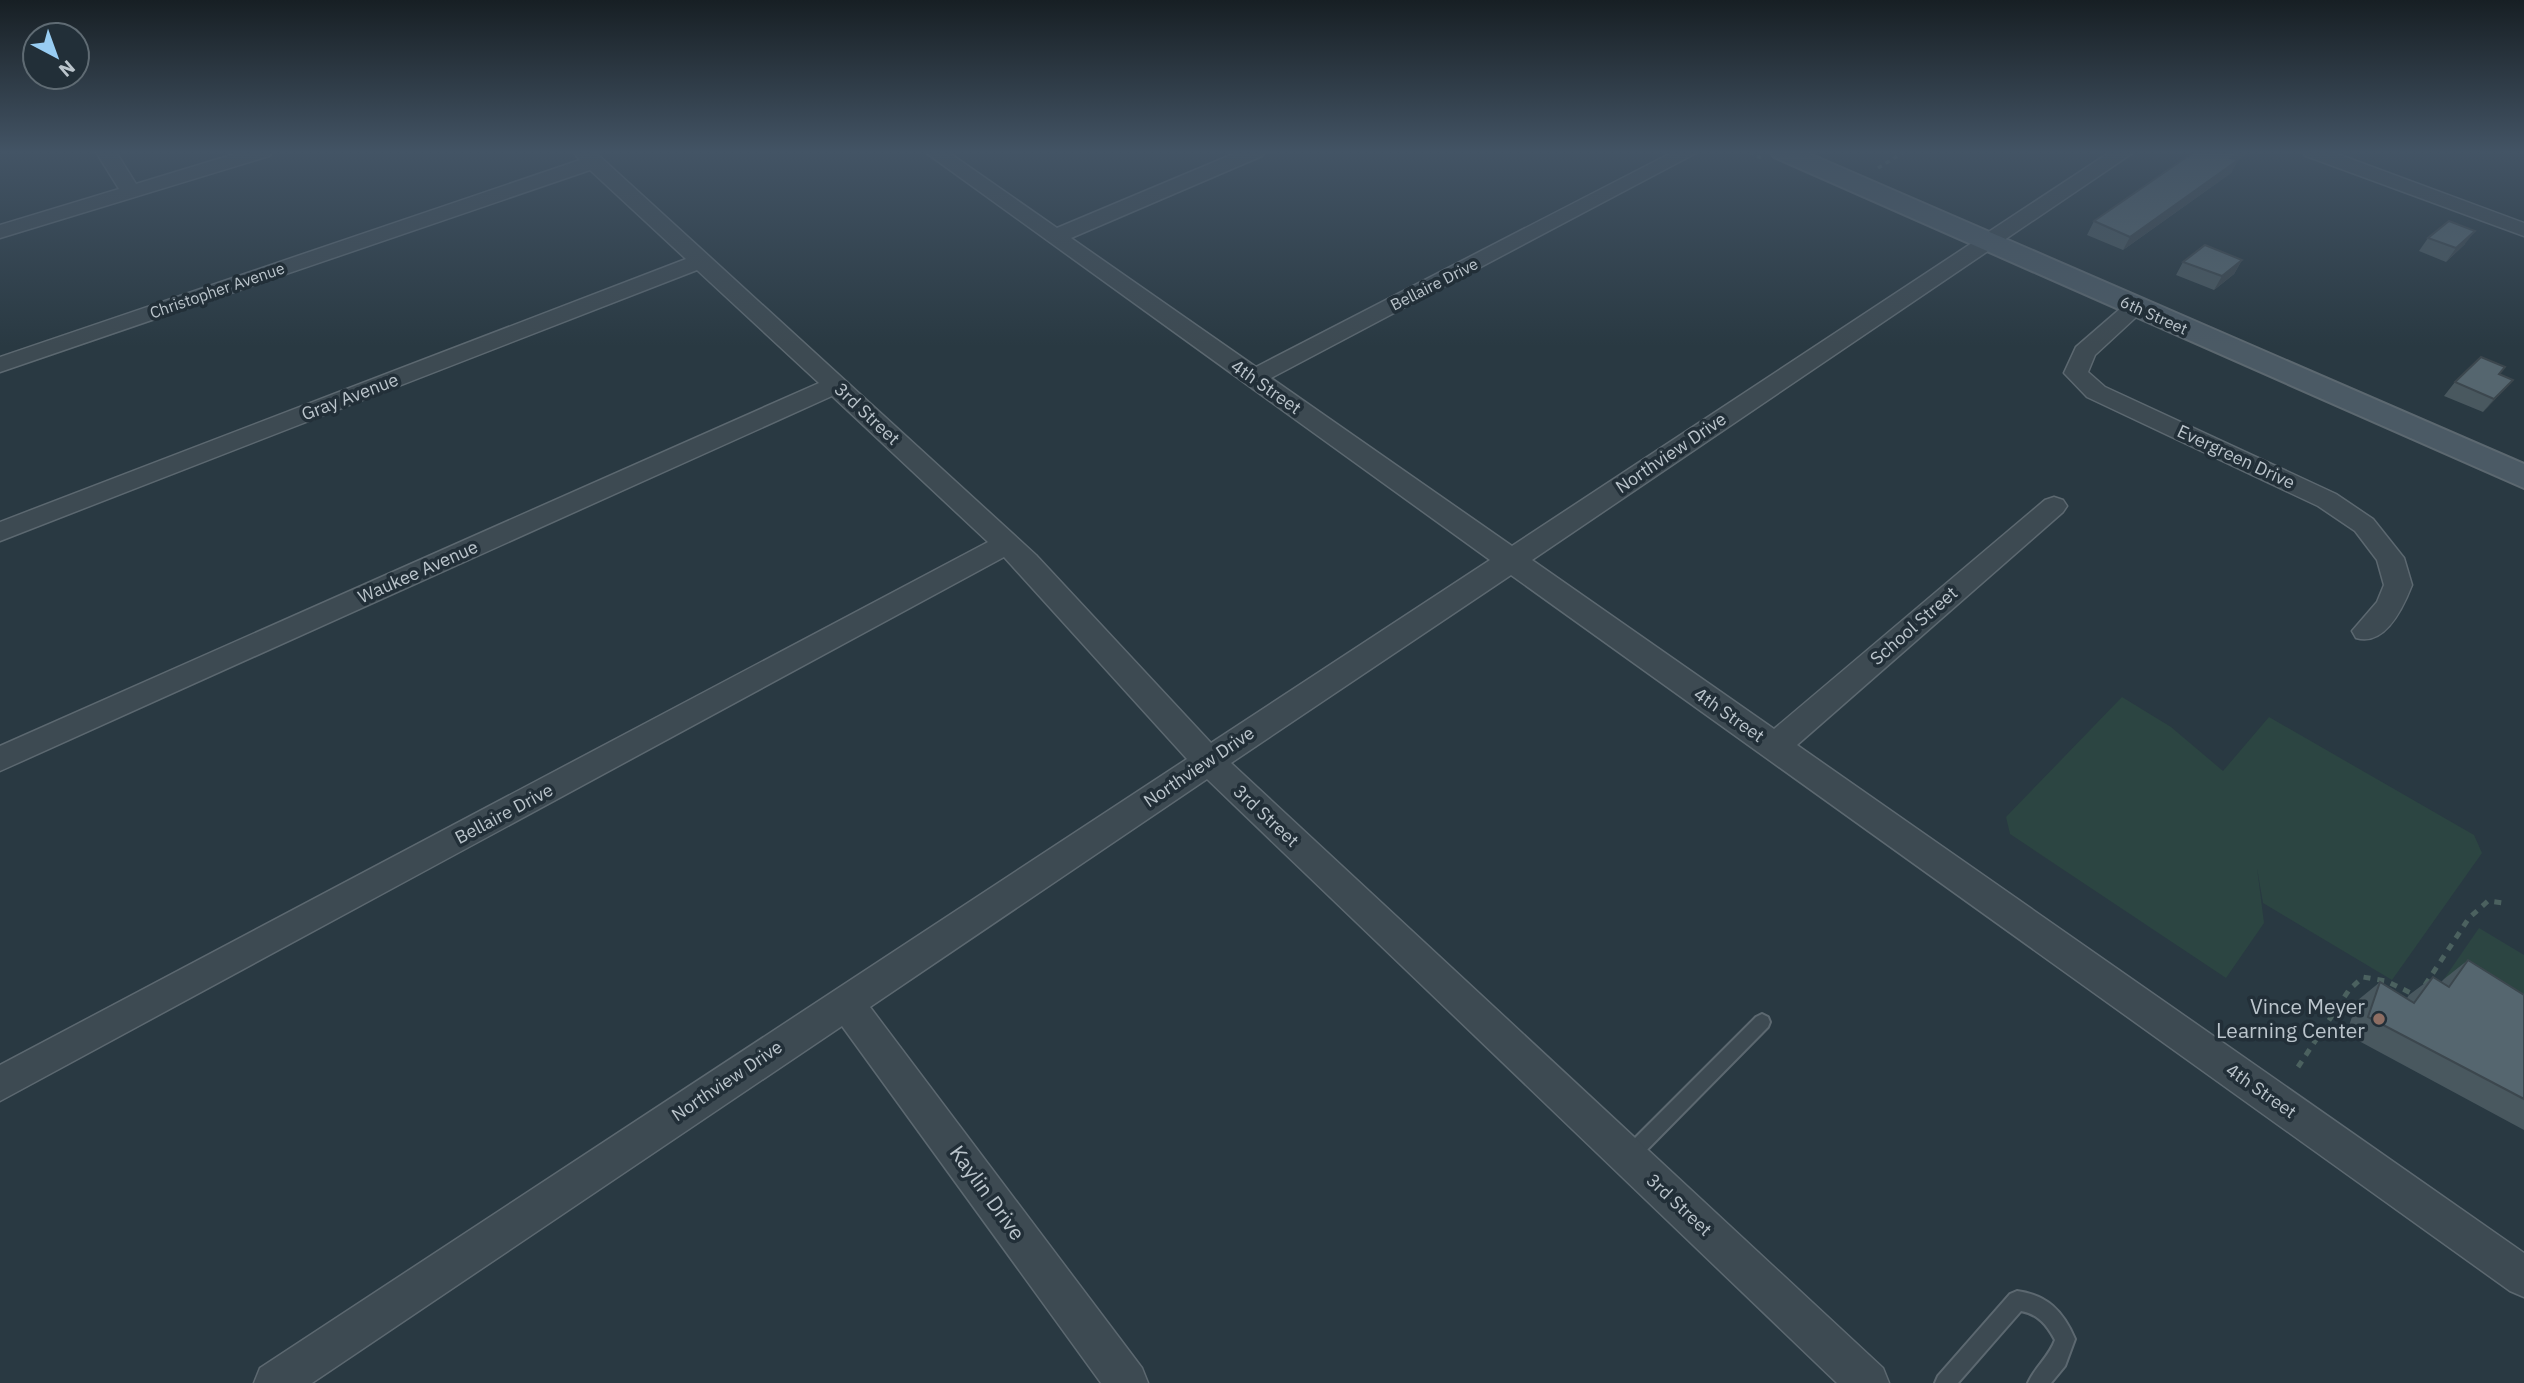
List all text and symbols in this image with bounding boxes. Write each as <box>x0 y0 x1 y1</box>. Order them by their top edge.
north arrow <box>21 21 91 91</box>
text: N <box>54 55 80 82</box>
street label: Bellaire Drive <box>1387 253 1481 315</box>
street label: Christopher Avenue <box>147 257 287 322</box>
street label: 6th Street <box>2117 291 2191 339</box>
street label: 4th Street <box>1227 354 1306 419</box>
street label: Gray Avenue <box>298 367 402 426</box>
street label: 3rd Street <box>830 377 905 450</box>
street label: Northview Drive <box>1611 407 1731 498</box>
street label: Evergreen Drive <box>2174 419 2299 494</box>
street label: Waukee Avenue <box>354 535 481 608</box>
street label: School Street <box>1865 581 1962 670</box>
street label: 4th Street <box>1690 682 1769 747</box>
street label: Northview Drive <box>1139 721 1259 812</box>
street label: Bellaire Drive <box>451 778 557 849</box>
street label: 3rd Street <box>1229 779 1304 852</box>
place label: Vince Meyer Learning Center <box>2216 992 2365 1044</box>
marker: Vince Meyer Learning Center <box>2371 1011 2387 1027</box>
street label: Northview Drive <box>667 1035 787 1126</box>
street label: 4th Street <box>2222 1058 2301 1123</box>
street label: Kaylin Drive <box>944 1139 1032 1246</box>
street label: 3rd Street <box>1642 1168 1717 1241</box>

